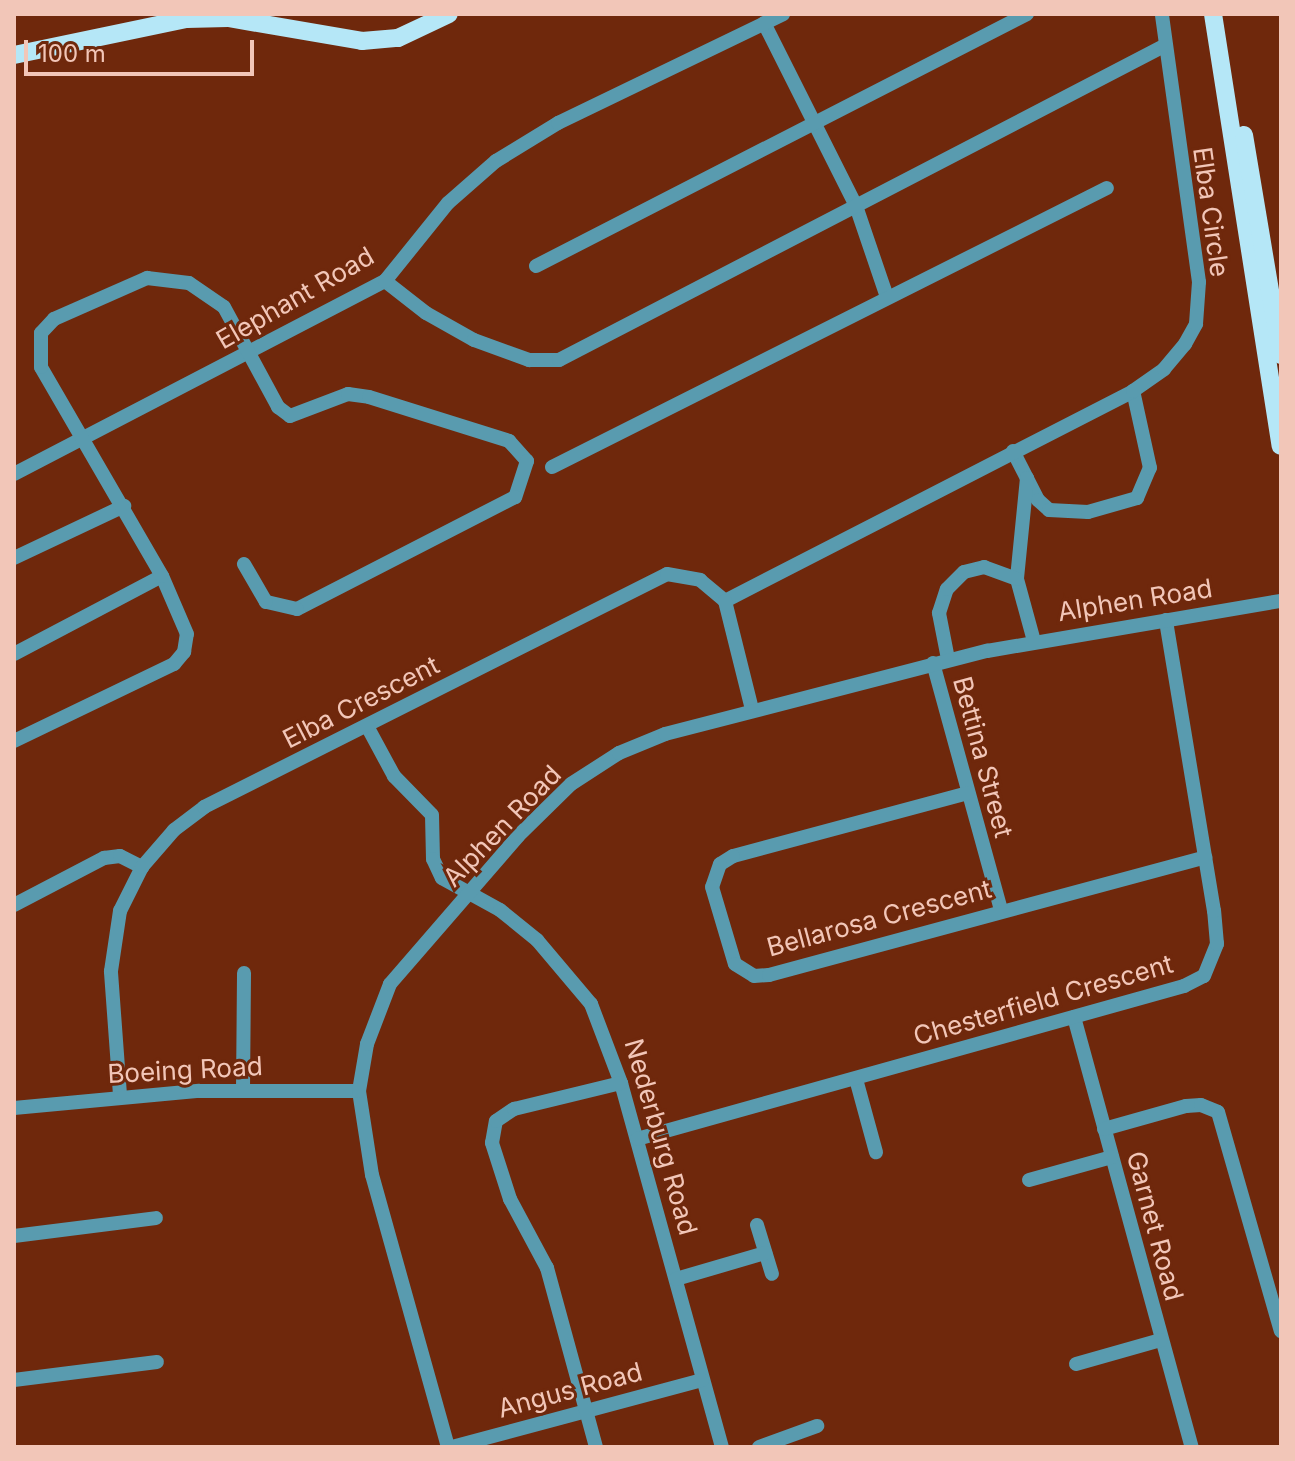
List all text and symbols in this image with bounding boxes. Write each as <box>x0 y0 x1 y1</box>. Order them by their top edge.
scale bar <box>28 24 258 74</box>
text: 100 m <box>38 39 106 68</box>
street label: Elba Circle <box>1186 145 1236 279</box>
street label: Elephant Road <box>211 240 379 356</box>
street label: Alphen Road <box>1055 572 1215 628</box>
street label: Elba Crescent <box>278 649 444 755</box>
street label: Bettina Street <box>947 673 1019 841</box>
street label: Alphen Road <box>437 759 567 893</box>
street label: Bellarosa Crescent <box>763 873 995 963</box>
street label: Chesterfield Crescent <box>910 948 1176 1052</box>
street label: Nederburg Road <box>618 1035 704 1239</box>
street label: Boeing Road <box>107 1050 263 1090</box>
street label: Garnet Road <box>1120 1148 1190 1304</box>
street label: Angus Road <box>494 1356 646 1424</box>

